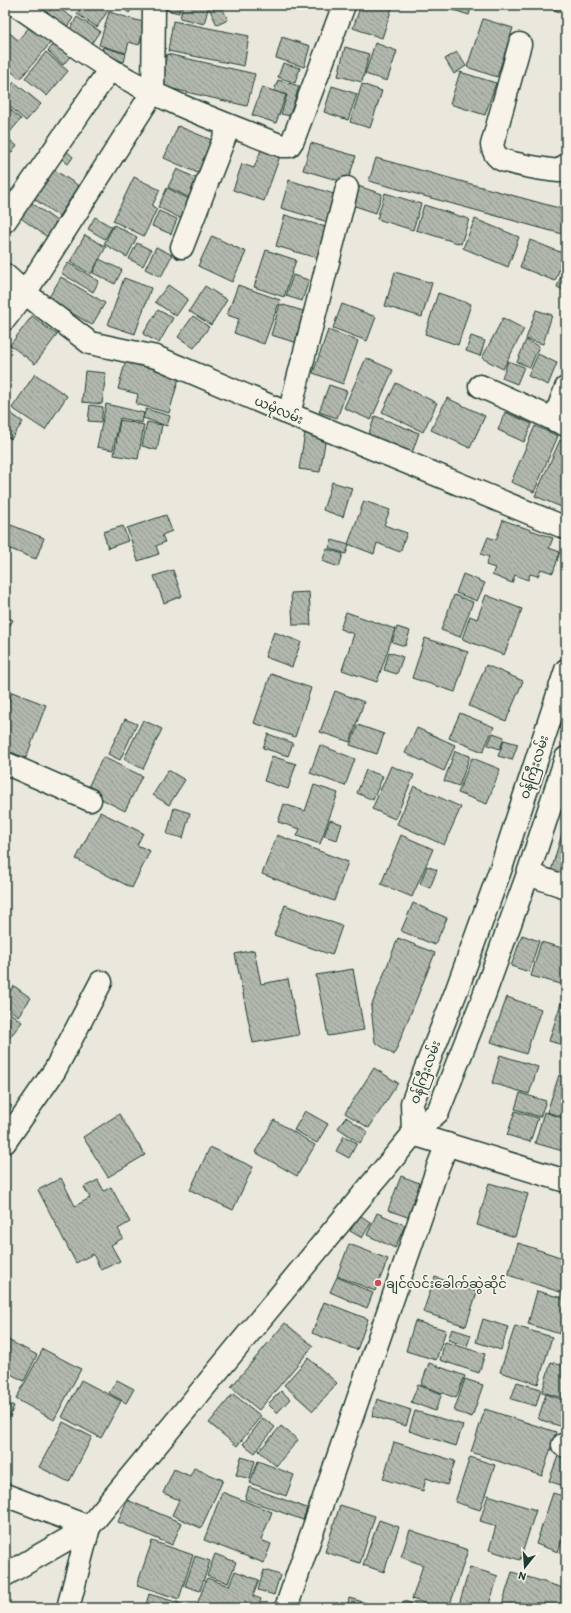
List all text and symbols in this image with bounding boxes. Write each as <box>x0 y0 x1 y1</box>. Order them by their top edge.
street label: ယမုံလမ်း <box>251 392 306 430</box>
street label: ဝန်ကြီးလမ်း <box>516 733 554 802</box>
street label: ဝန်ကြီးလမ်း <box>406 1038 446 1107</box>
place label: ချင်လင်းခေါက်ဆွဲဆိုင် <box>386 1275 507 1294</box>
marker: ချင်လင်းခေါက်ဆွဲဆိုင် <box>373 1278 383 1288</box>
north arrow <box>505 1547 545 1587</box>
text: N <box>517 1569 528 1583</box>

